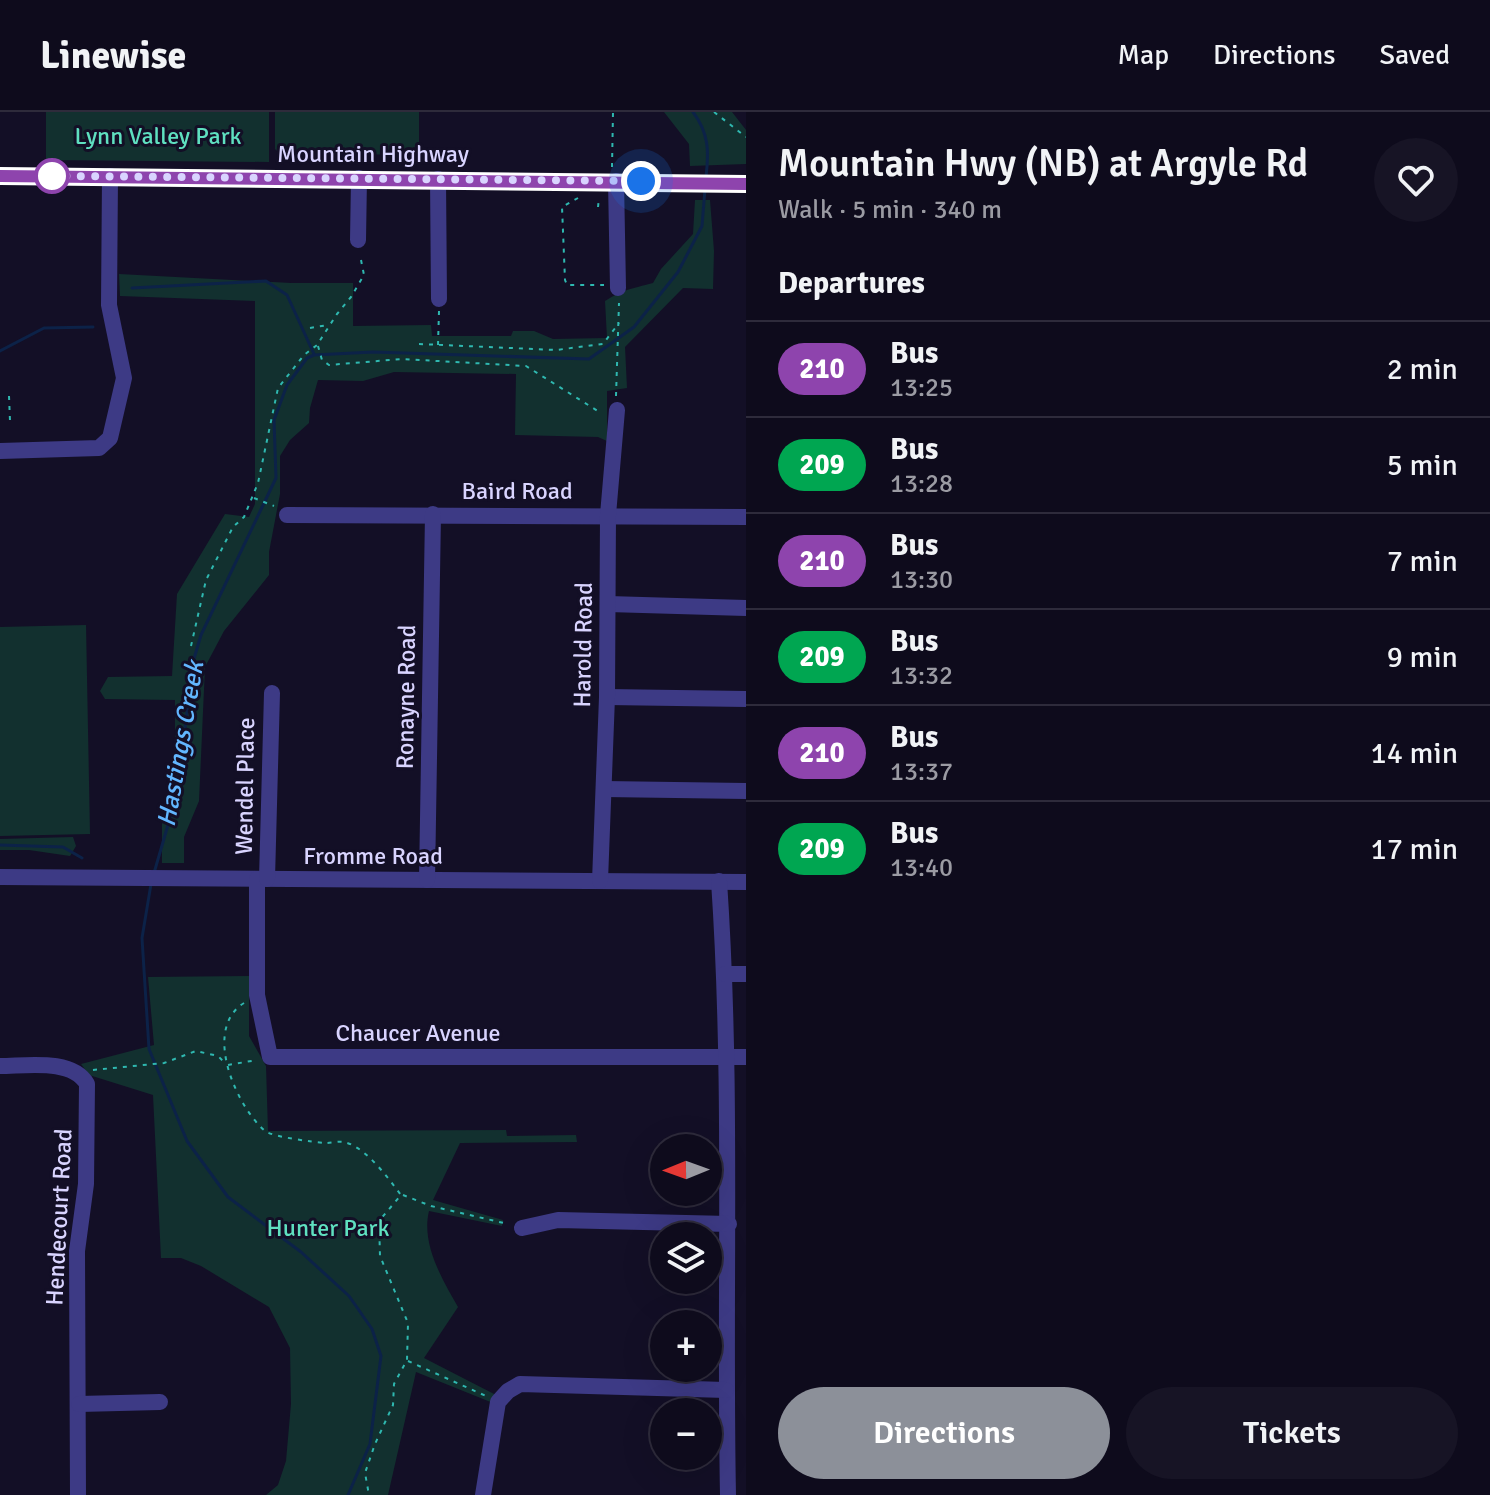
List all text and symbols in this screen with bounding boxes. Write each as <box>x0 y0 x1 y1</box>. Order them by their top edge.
text: Linewise <box>40 32 187 79</box>
text: Map <box>1117 38 1169 72</box>
text: Directions <box>1213 38 1335 72</box>
text: Saved <box>1379 38 1450 72</box>
park label: Lynn Valley Park <box>74 121 242 151</box>
button: heart <box>1374 138 1458 222</box>
street label: Mountain Highway <box>277 139 469 169</box>
text: Mountain Hwy (NB) at Argyle Rd <box>778 140 1308 187</box>
unlabelled marker <box>35 159 69 193</box>
your location <box>621 161 661 201</box>
text: Walk · 5 min · 340 m <box>778 194 1002 226</box>
text: Departures <box>778 265 925 302</box>
text: Bus <box>890 335 938 372</box>
text: 2 min <box>1387 351 1458 388</box>
text: 210 <box>799 352 845 386</box>
text: 13:25 <box>890 372 953 404</box>
text: Bus <box>890 431 938 468</box>
text: 5 min <box>1387 447 1458 484</box>
text: 209 <box>799 448 845 482</box>
text: 13:28 <box>890 468 953 500</box>
street label: Baird Road <box>461 476 573 506</box>
text: Bus <box>890 527 938 564</box>
text: 7 min <box>1387 543 1458 580</box>
text: 210 <box>799 544 845 578</box>
text: 13:30 <box>890 564 953 596</box>
street label: Harold Road <box>567 582 599 708</box>
text: Bus <box>890 623 938 660</box>
street label: Ronayne Road <box>390 624 422 770</box>
text: 9 min <box>1387 639 1458 676</box>
text: 209 <box>799 640 845 674</box>
water label: Hastings Creek <box>151 657 212 829</box>
text: 13:32 <box>890 660 953 692</box>
street label: Wendel Place <box>229 717 261 855</box>
text: Bus <box>890 719 938 756</box>
text: 14 min <box>1371 735 1458 772</box>
text: 210 <box>799 736 845 770</box>
text: 13:37 <box>890 756 953 788</box>
text: Bus <box>890 815 938 852</box>
text: 17 min <box>1371 831 1458 868</box>
text: 209 <box>799 832 845 866</box>
street label: Fromme Road <box>303 841 443 871</box>
text: 13:40 <box>890 852 953 884</box>
street label: Chaucer Avenue <box>335 1018 501 1048</box>
street label: Hendecourt Road <box>39 1128 79 1306</box>
north arrow <box>650 1134 722 1206</box>
map controls <box>650 1134 722 1470</box>
park label: Hunter Park <box>267 1213 389 1243</box>
button: layers <box>650 1222 722 1294</box>
button: + <box>650 1310 722 1382</box>
button: Directions <box>778 1387 1110 1479</box>
button: Tickets <box>1126 1387 1458 1479</box>
button: − <box>650 1398 722 1470</box>

